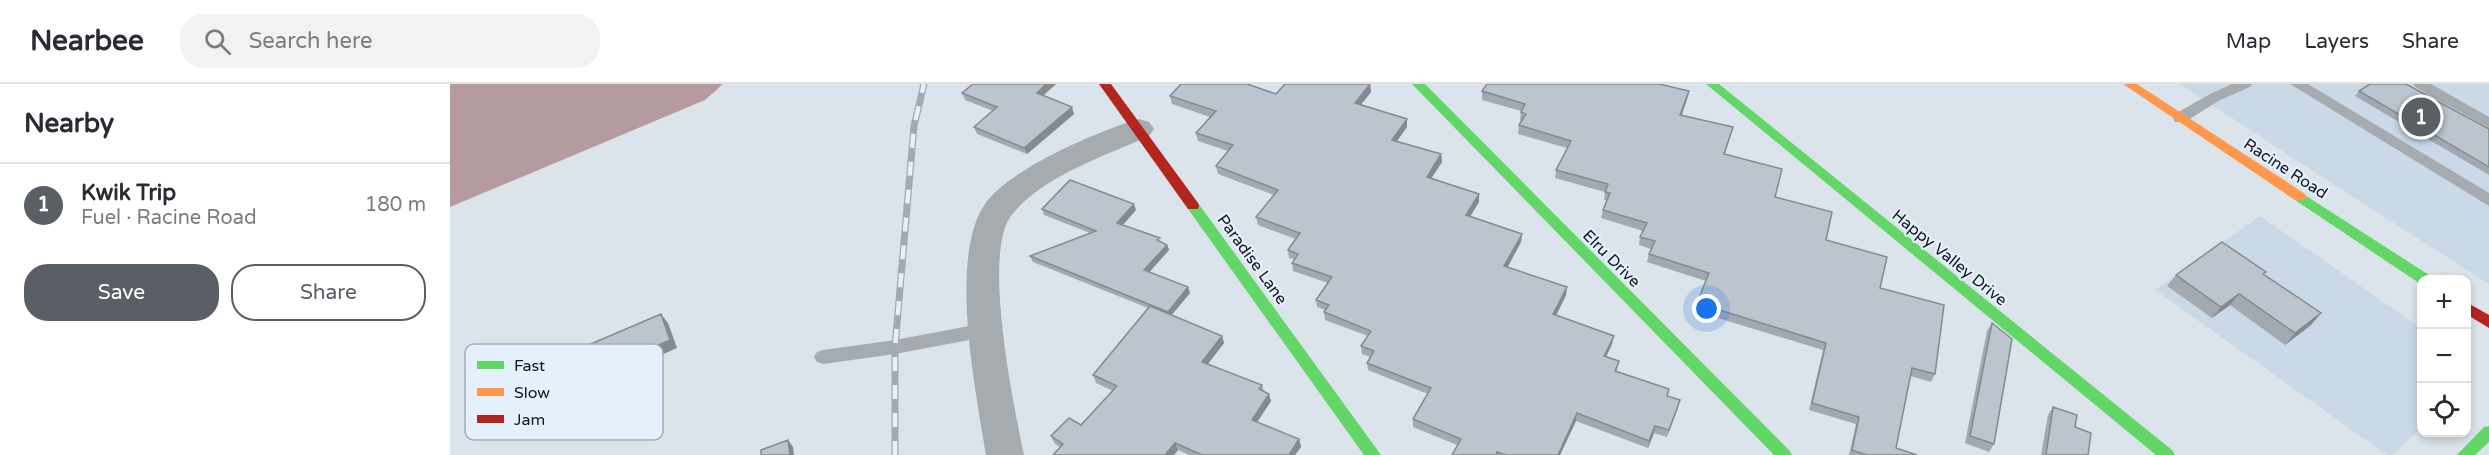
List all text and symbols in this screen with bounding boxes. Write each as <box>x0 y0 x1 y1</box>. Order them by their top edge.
search box <box>180 14 600 68</box>
text: Nearbee <box>30 24 144 58</box>
icon: search <box>201 25 234 58</box>
text: Search here <box>249 28 372 54</box>
text: Map <box>2226 29 2271 54</box>
text: Layers <box>2304 29 2369 54</box>
text: Share <box>2402 29 2459 54</box>
pin: 1 <box>2402 94 2440 140</box>
text: Nearby <box>24 108 114 139</box>
street label: Racine Road <box>2240 134 2331 203</box>
text: Kwik Trip <box>81 180 176 206</box>
text: 1 <box>37 193 50 217</box>
text: 180 m <box>365 193 426 217</box>
street label: Happy Valley Drive <box>1888 205 2011 310</box>
text: Fuel · Racine Road <box>81 206 257 230</box>
street label: Paradise Lane <box>1213 211 1292 309</box>
street label: Elru Drive <box>1578 226 1644 292</box>
button: Save <box>24 264 219 321</box>
button: Share <box>231 264 426 321</box>
map controls <box>2417 275 2471 437</box>
button: + <box>2417 275 2471 329</box>
your location <box>1692 294 1721 323</box>
button: − <box>2417 329 2471 383</box>
legend <box>465 344 663 440</box>
text: Fast <box>514 356 545 376</box>
text: Slow <box>514 383 550 403</box>
button: locate <box>2417 383 2471 437</box>
text: Jam <box>514 410 545 430</box>

